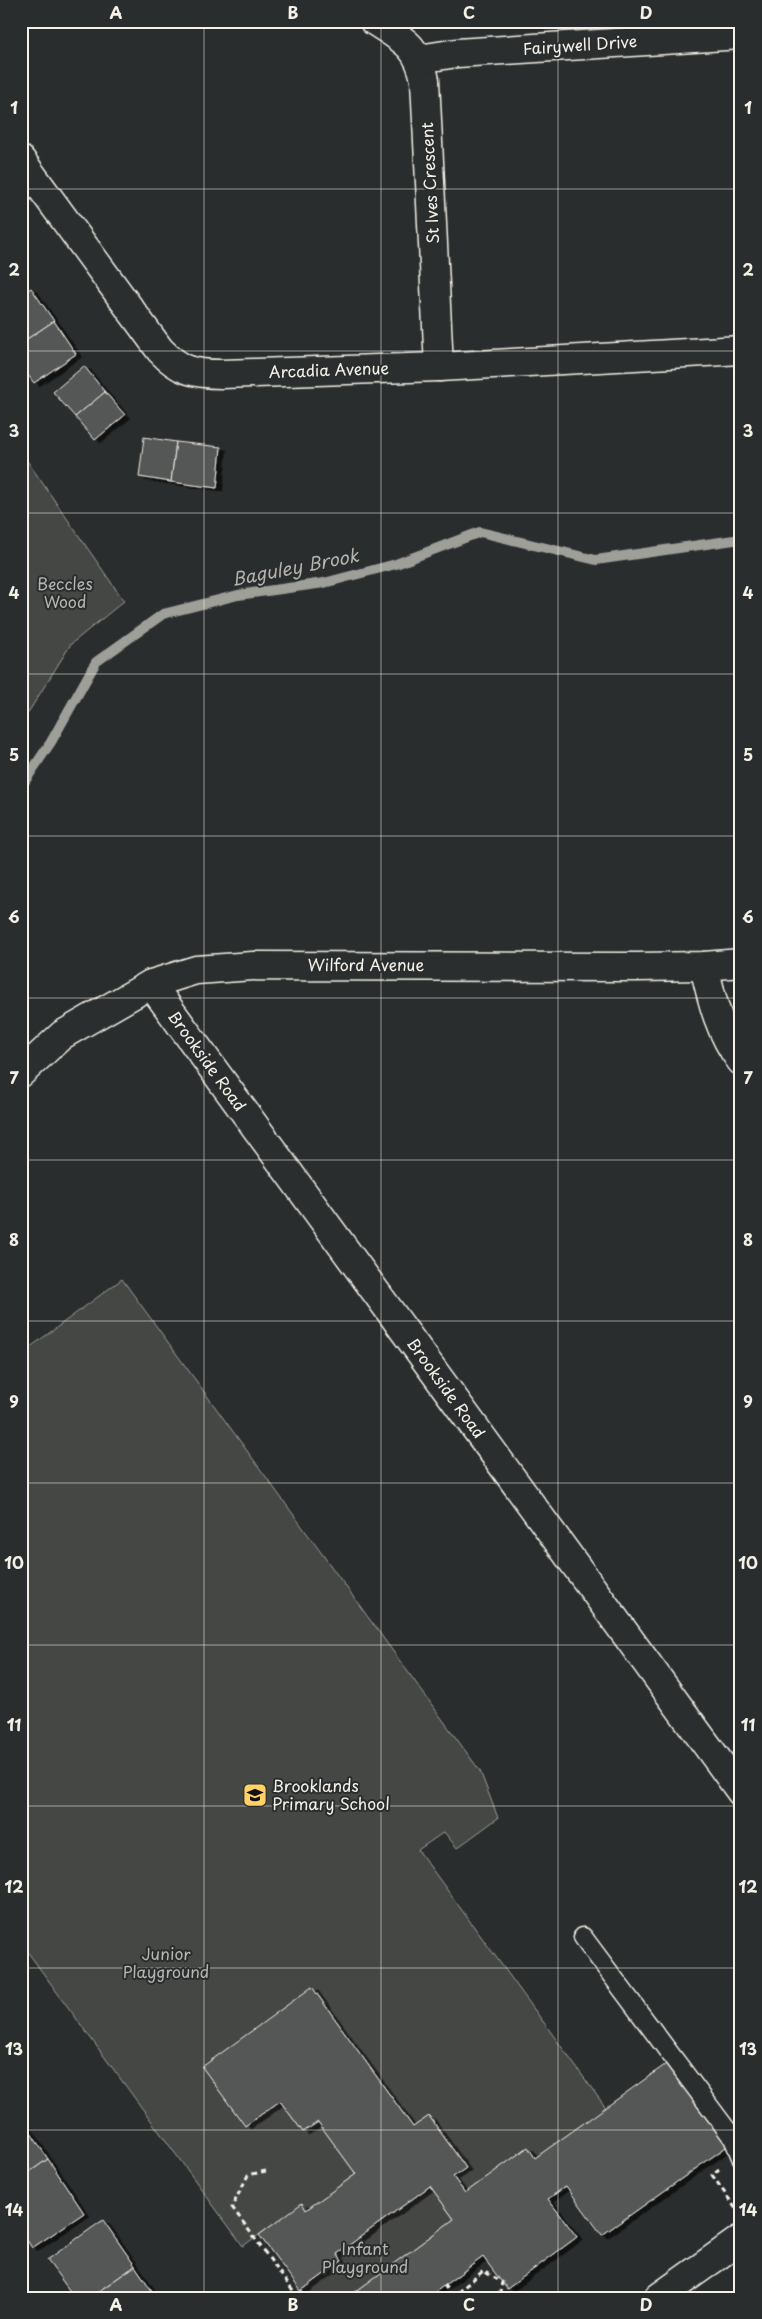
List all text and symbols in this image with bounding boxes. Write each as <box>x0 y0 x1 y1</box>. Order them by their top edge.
text: A <box>110 0 123 24</box>
text: B <box>288 0 299 24</box>
text: C <box>463 0 475 24</box>
text: D <box>640 0 652 24</box>
street label: Fairywell Drive <box>522 28 638 60</box>
text: 1 <box>10 95 18 119</box>
text: 1 <box>744 95 752 119</box>
street label: St Ives Crescent <box>414 121 444 244</box>
text: 2 <box>8 257 20 281</box>
text: 2 <box>742 257 754 281</box>
street label: Arcadia Avenue <box>268 355 390 383</box>
text: 3 <box>9 418 19 442</box>
text: 3 <box>743 418 753 442</box>
water label: Baguley Brook <box>229 541 361 592</box>
park label: Beccles Wood <box>37 571 93 613</box>
text: 4 <box>9 580 20 604</box>
text: 4 <box>743 580 754 604</box>
text: 5 <box>9 742 19 766</box>
text: 5 <box>743 742 753 766</box>
text: 6 <box>8 904 20 928</box>
text: 6 <box>742 904 754 928</box>
street label: Wilford Avenue <box>308 952 424 976</box>
street label: Brookside Road <box>163 1005 253 1116</box>
text: 7 <box>9 1065 19 1089</box>
text: 7 <box>743 1065 753 1089</box>
text: 8 <box>9 1227 19 1251</box>
text: 8 <box>743 1227 753 1251</box>
street label: Brookside Road <box>402 1332 492 1443</box>
text: 9 <box>9 1389 19 1413</box>
text: 9 <box>743 1389 753 1413</box>
text: 10 <box>4 1550 24 1574</box>
text: 10 <box>738 1550 758 1574</box>
text: 11 <box>7 1712 21 1736</box>
text: 11 <box>741 1712 755 1736</box>
place label: Brooklands Primary School <box>272 1773 390 1815</box>
school or university icon: Brooklands Primary School <box>242 1782 268 1808</box>
text: 12 <box>5 1874 23 1898</box>
text: 12 <box>739 1874 757 1898</box>
park label: Junior Playground <box>123 1941 209 1983</box>
text: 13 <box>5 2036 23 2060</box>
text: 13 <box>739 2036 757 2060</box>
text: 14 <box>5 2197 23 2221</box>
text: 14 <box>739 2197 757 2221</box>
park label: Infant Playground <box>322 2236 408 2278</box>
text: A <box>110 2292 123 2316</box>
text: B <box>288 2292 299 2316</box>
text: C <box>463 2292 475 2316</box>
text: D <box>640 2292 652 2316</box>

